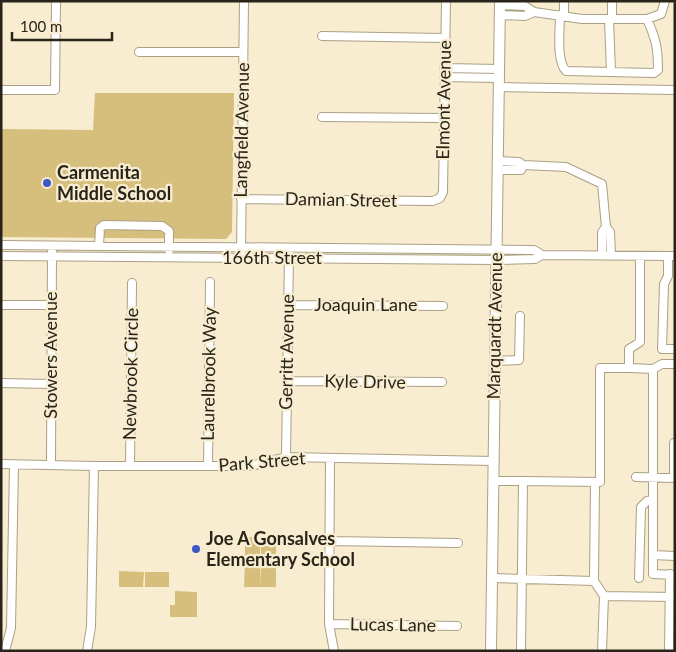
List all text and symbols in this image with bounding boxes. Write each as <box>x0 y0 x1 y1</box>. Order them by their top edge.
scale bar <box>12 10 112 42</box>
text: 100 m <box>20 17 62 35</box>
street label: Elmont Avenue <box>431 40 455 160</box>
street label: Langfield Avenue <box>229 62 253 198</box>
place label: Carmenita Middle School <box>57 161 171 204</box>
marker: Carmenita Middle School <box>41 177 53 189</box>
street label: Damian Street <box>285 187 398 211</box>
street label: 166th Street <box>222 246 322 268</box>
street label: Marquardt Avenue <box>482 252 506 400</box>
street label: Stowers Avenue <box>39 291 61 419</box>
street label: Joaquin Lane <box>314 293 418 315</box>
street label: Gerritt Avenue <box>274 294 298 410</box>
street label: Laurelbrook Way <box>196 306 220 441</box>
street label: Newbrook Circle <box>118 308 142 440</box>
street label: Kyle Drive <box>324 369 406 393</box>
street label: Park Street <box>218 446 307 476</box>
place label: Joe A Gonsalves Elementary School <box>206 527 355 570</box>
marker: Joe A Gonsalves Elementary School <box>190 543 202 555</box>
street label: Lucas Lane <box>350 612 436 636</box>

